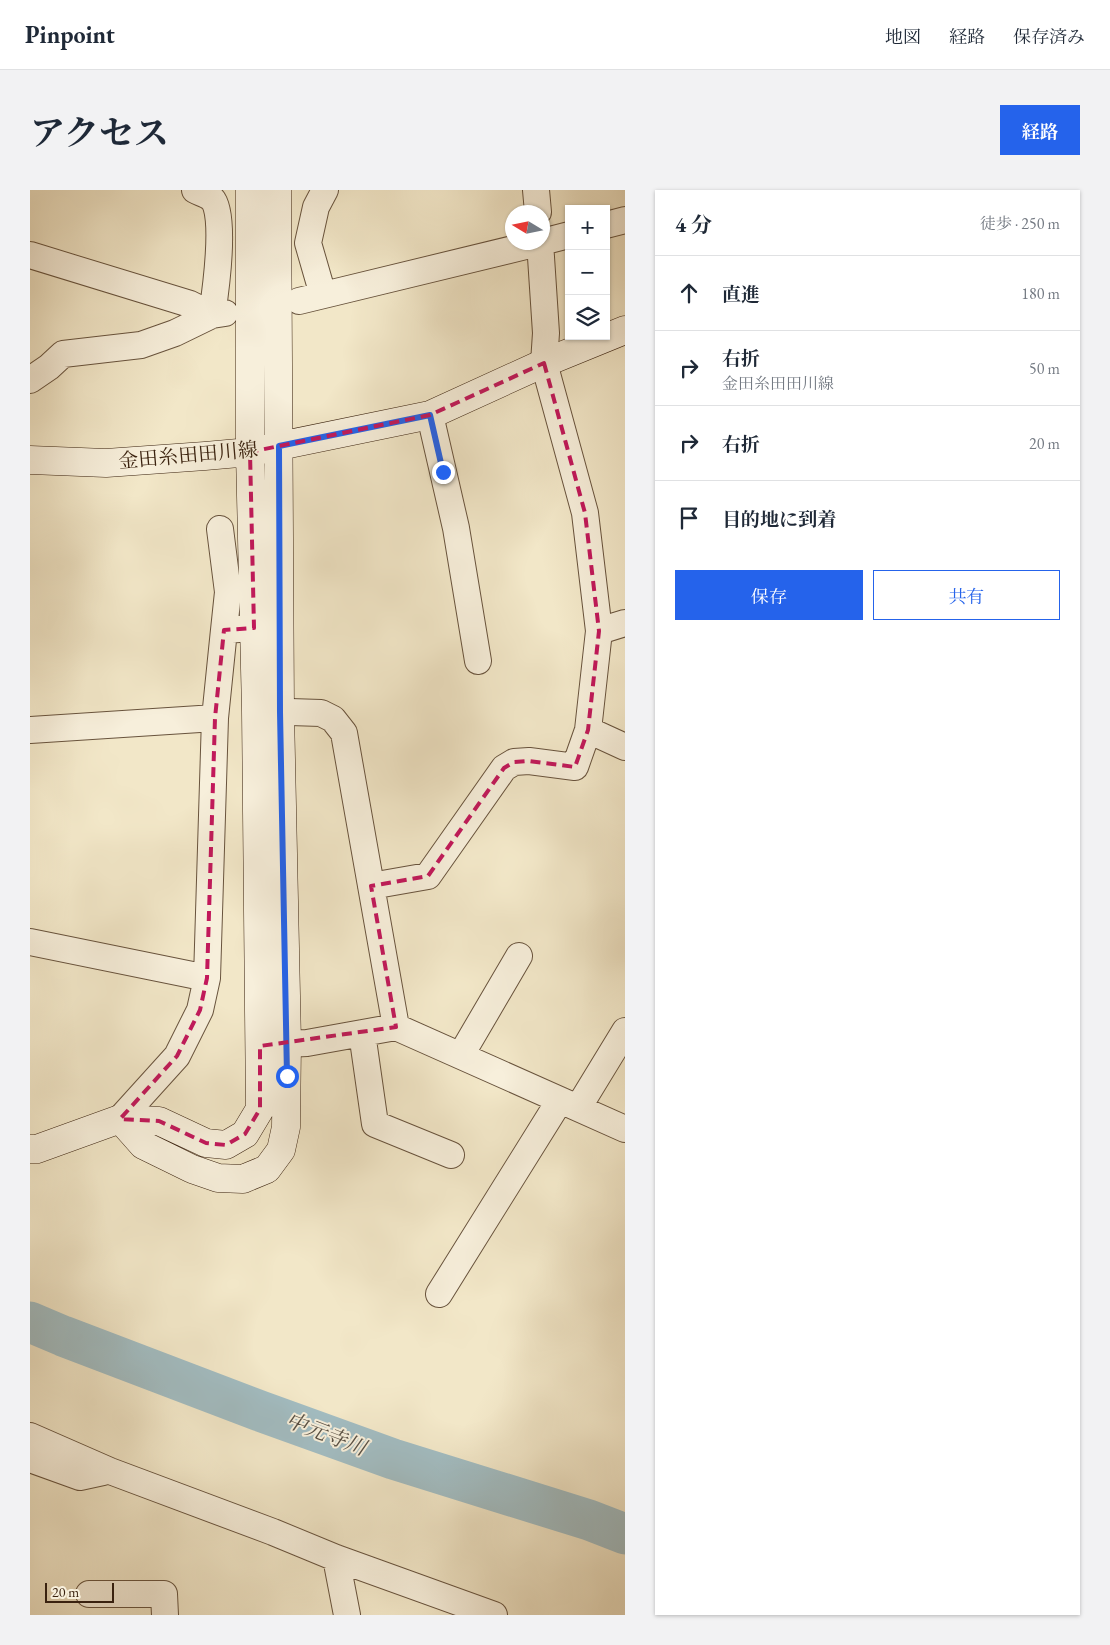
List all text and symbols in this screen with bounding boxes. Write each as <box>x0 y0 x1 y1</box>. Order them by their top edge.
text: Pinpoint <box>25 19 115 50</box>
text: 地図 <box>885 25 921 48</box>
text: 経路 <box>949 25 985 48</box>
text: 保存済み <box>1013 25 1085 48</box>
button: 経路 <box>1000 105 1080 155</box>
text: アクセス <box>30 110 169 155</box>
north arrow <box>505 205 550 250</box>
map controls <box>565 205 610 340</box>
button: + <box>565 205 610 250</box>
text: 4 分 <box>675 211 712 238</box>
text: 徒歩 · 250 m <box>980 213 1060 234</box>
button: − <box>565 250 610 295</box>
icon: ahead <box>675 279 703 307</box>
text: 直進 <box>722 282 760 307</box>
text: 180 m <box>1021 283 1060 304</box>
button: layers <box>565 295 610 340</box>
text: 右折 <box>722 346 760 371</box>
icon: right <box>675 354 703 382</box>
text: 50 m <box>1029 358 1060 379</box>
text: 金田糸田田川線 <box>722 373 834 394</box>
icon: right <box>675 429 703 457</box>
text: 右折 <box>722 432 760 457</box>
text: 20 m <box>1029 433 1060 454</box>
street label: 金田糸田田川線 <box>117 436 259 474</box>
route end <box>432 461 455 484</box>
icon: arrive <box>675 504 703 532</box>
text: 目的地に到着 <box>722 507 836 532</box>
button: 保存 <box>675 570 863 620</box>
button: 共有 <box>873 570 1060 620</box>
route start <box>276 1065 299 1088</box>
water label: 中元寺川 <box>282 1406 372 1462</box>
scale bar <box>45 1580 114 1603</box>
text: 20 m <box>52 1583 79 1601</box>

